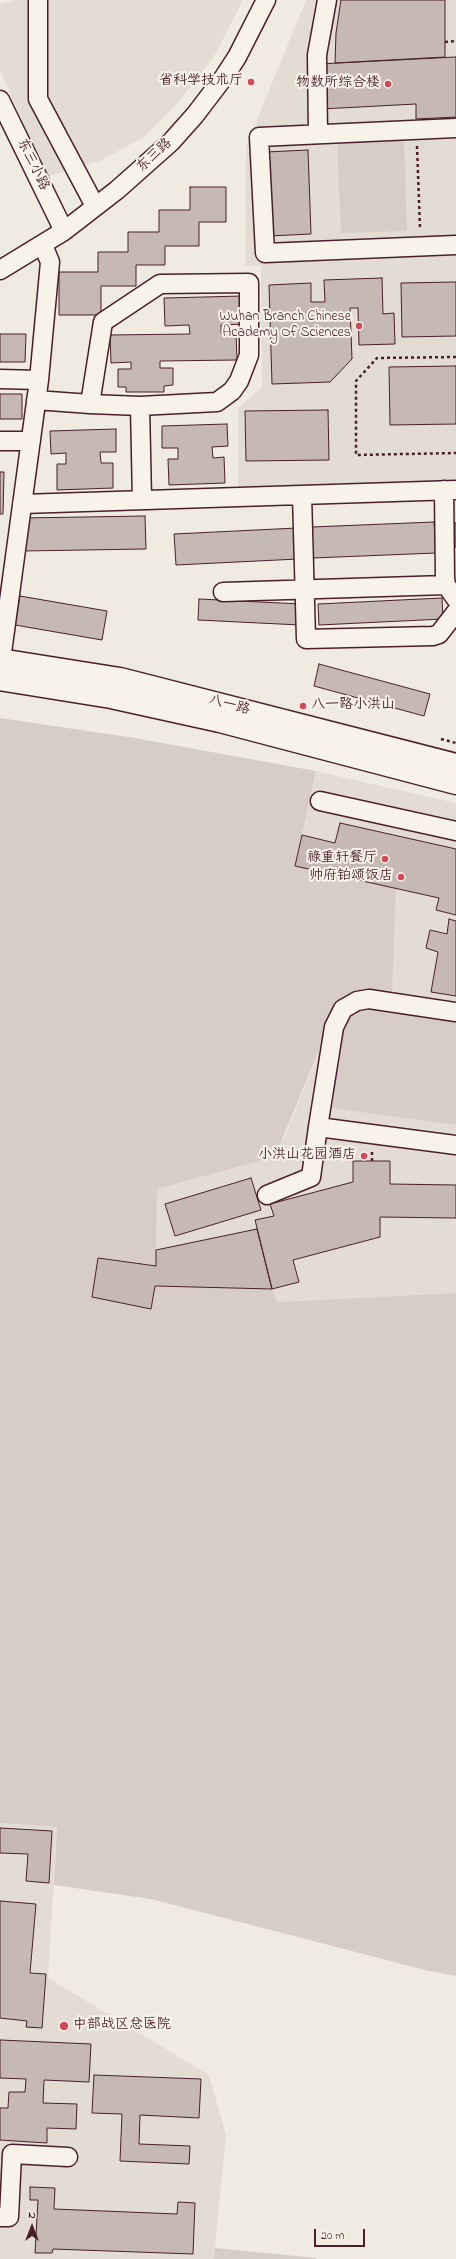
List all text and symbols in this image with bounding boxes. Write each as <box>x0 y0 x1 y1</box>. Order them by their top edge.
place label: 省科学技术厅 <box>159 74 243 90</box>
place label: 物数所综合楼 <box>296 76 380 92</box>
marker: 省科学技术厅 <box>246 77 256 87</box>
marker: 物数所综合楼 <box>383 79 393 89</box>
street label: 东三小路 <box>12 136 52 194</box>
street label: 东三路 <box>134 136 176 176</box>
place label: Wuhan Branch Chinese Academy Of Sciences <box>220 310 351 342</box>
marker: Wuhan Branch Chinese Academy Of Sciences <box>354 321 364 331</box>
street label: 八一路 <box>207 692 251 720</box>
place label: 八一路小洪山 <box>311 698 395 714</box>
marker: 八一路小洪山 <box>298 701 308 711</box>
place label: 禄重轩餐厅 <box>307 851 377 867</box>
marker: 禄重轩餐厅 <box>380 854 390 864</box>
place label: 帅府铂颂饭店 <box>309 869 393 885</box>
marker: 帅府铂颂饭店 <box>396 872 406 882</box>
place label: 小洪山花园酒店 <box>258 1148 356 1164</box>
marker: 小洪山花园酒店 <box>359 1151 369 1161</box>
place label: 中部战区总医院 <box>73 2018 171 2034</box>
marker: 中部战区总医院 <box>58 2020 70 2032</box>
north arrow <box>12 2207 52 2247</box>
text: N <box>28 2207 36 2223</box>
scale bar <box>316 2221 367 2247</box>
text: 20 m <box>321 2227 344 2245</box>

